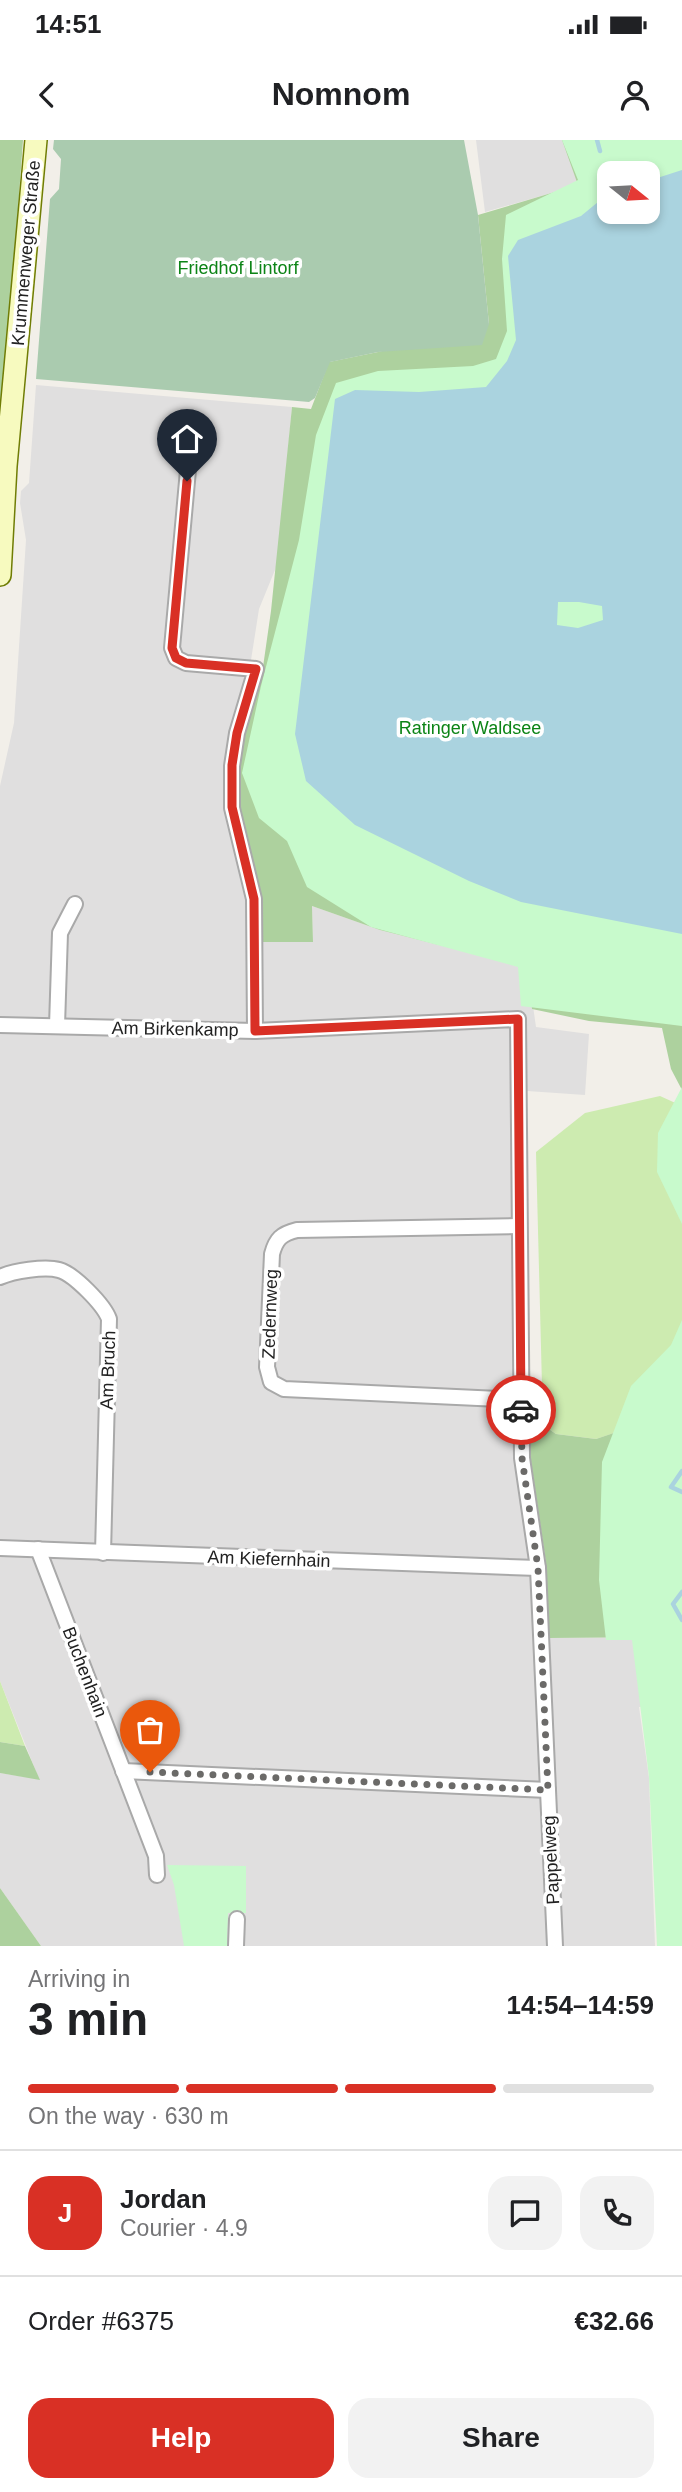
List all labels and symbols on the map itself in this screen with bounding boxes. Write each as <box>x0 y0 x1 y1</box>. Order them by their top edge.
street label: Krummenweger Straße <box>8 159 44 347</box>
north arrow <box>597 161 660 224</box>
park label: Friedhof Lintorf <box>177 258 300 278</box>
pin <box>157 409 217 481</box>
park label: Ratinger Waldsee <box>399 718 541 738</box>
street label: Am Birkenkamp <box>111 1018 239 1040</box>
street label: Zedernweg <box>258 1269 282 1359</box>
street label: Am Bruch <box>97 1330 119 1410</box>
courier <box>486 1375 556 1445</box>
street label: Am Kiefernhain <box>207 1547 331 1571</box>
street label: Buchenhain <box>59 1624 111 1720</box>
pin <box>120 1700 180 1772</box>
street label: Pappelweg <box>539 1815 563 1905</box>

